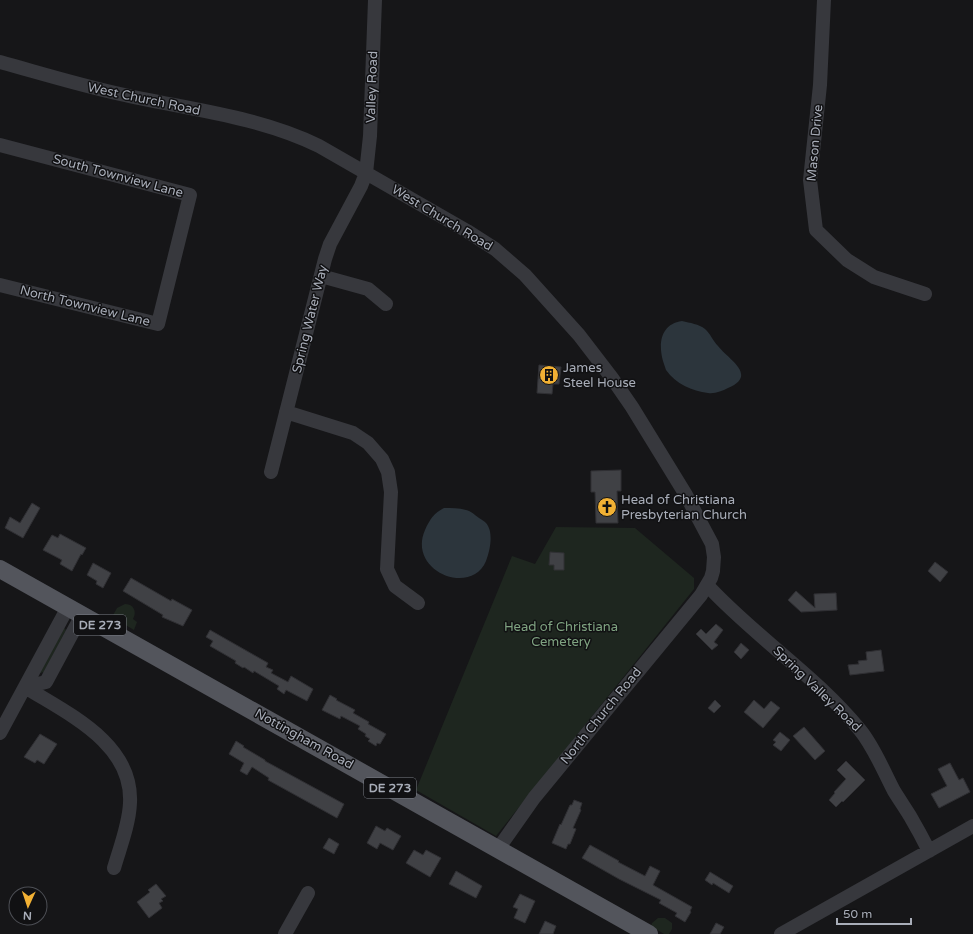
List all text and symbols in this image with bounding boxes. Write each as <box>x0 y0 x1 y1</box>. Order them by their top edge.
street label: Valley Road <box>363 51 381 123</box>
street label: West Church Road <box>86 79 202 119</box>
street label: Mason Drive <box>804 104 826 182</box>
street label: South Townview Lane <box>51 151 185 201</box>
street label: West Church Road <box>389 182 495 254</box>
street label: Spring Water Way <box>289 263 331 375</box>
street label: North Townview Lane <box>18 282 152 330</box>
place label: James Steel House <box>563 360 636 391</box>
building icon: James Steel House <box>538 364 560 386</box>
place label: Head of Christiana Presbyterian Church <box>621 492 747 523</box>
church icon: Head of Christiana Presbyterian Church <box>596 496 618 518</box>
road number: DE 273 <box>74 615 126 635</box>
park label: Head of Christiana Cemetery <box>504 619 618 650</box>
street label: Spring Valley Road <box>770 643 864 735</box>
street label: North Church Road <box>557 664 645 768</box>
street label: Nottingham Road <box>252 705 356 773</box>
road number: DE 273 <box>364 778 416 798</box>
north arrow <box>8 886 48 926</box>
scale bar <box>837 900 911 926</box>
text: 50 m <box>843 907 872 921</box>
text: N <box>23 909 32 922</box>

